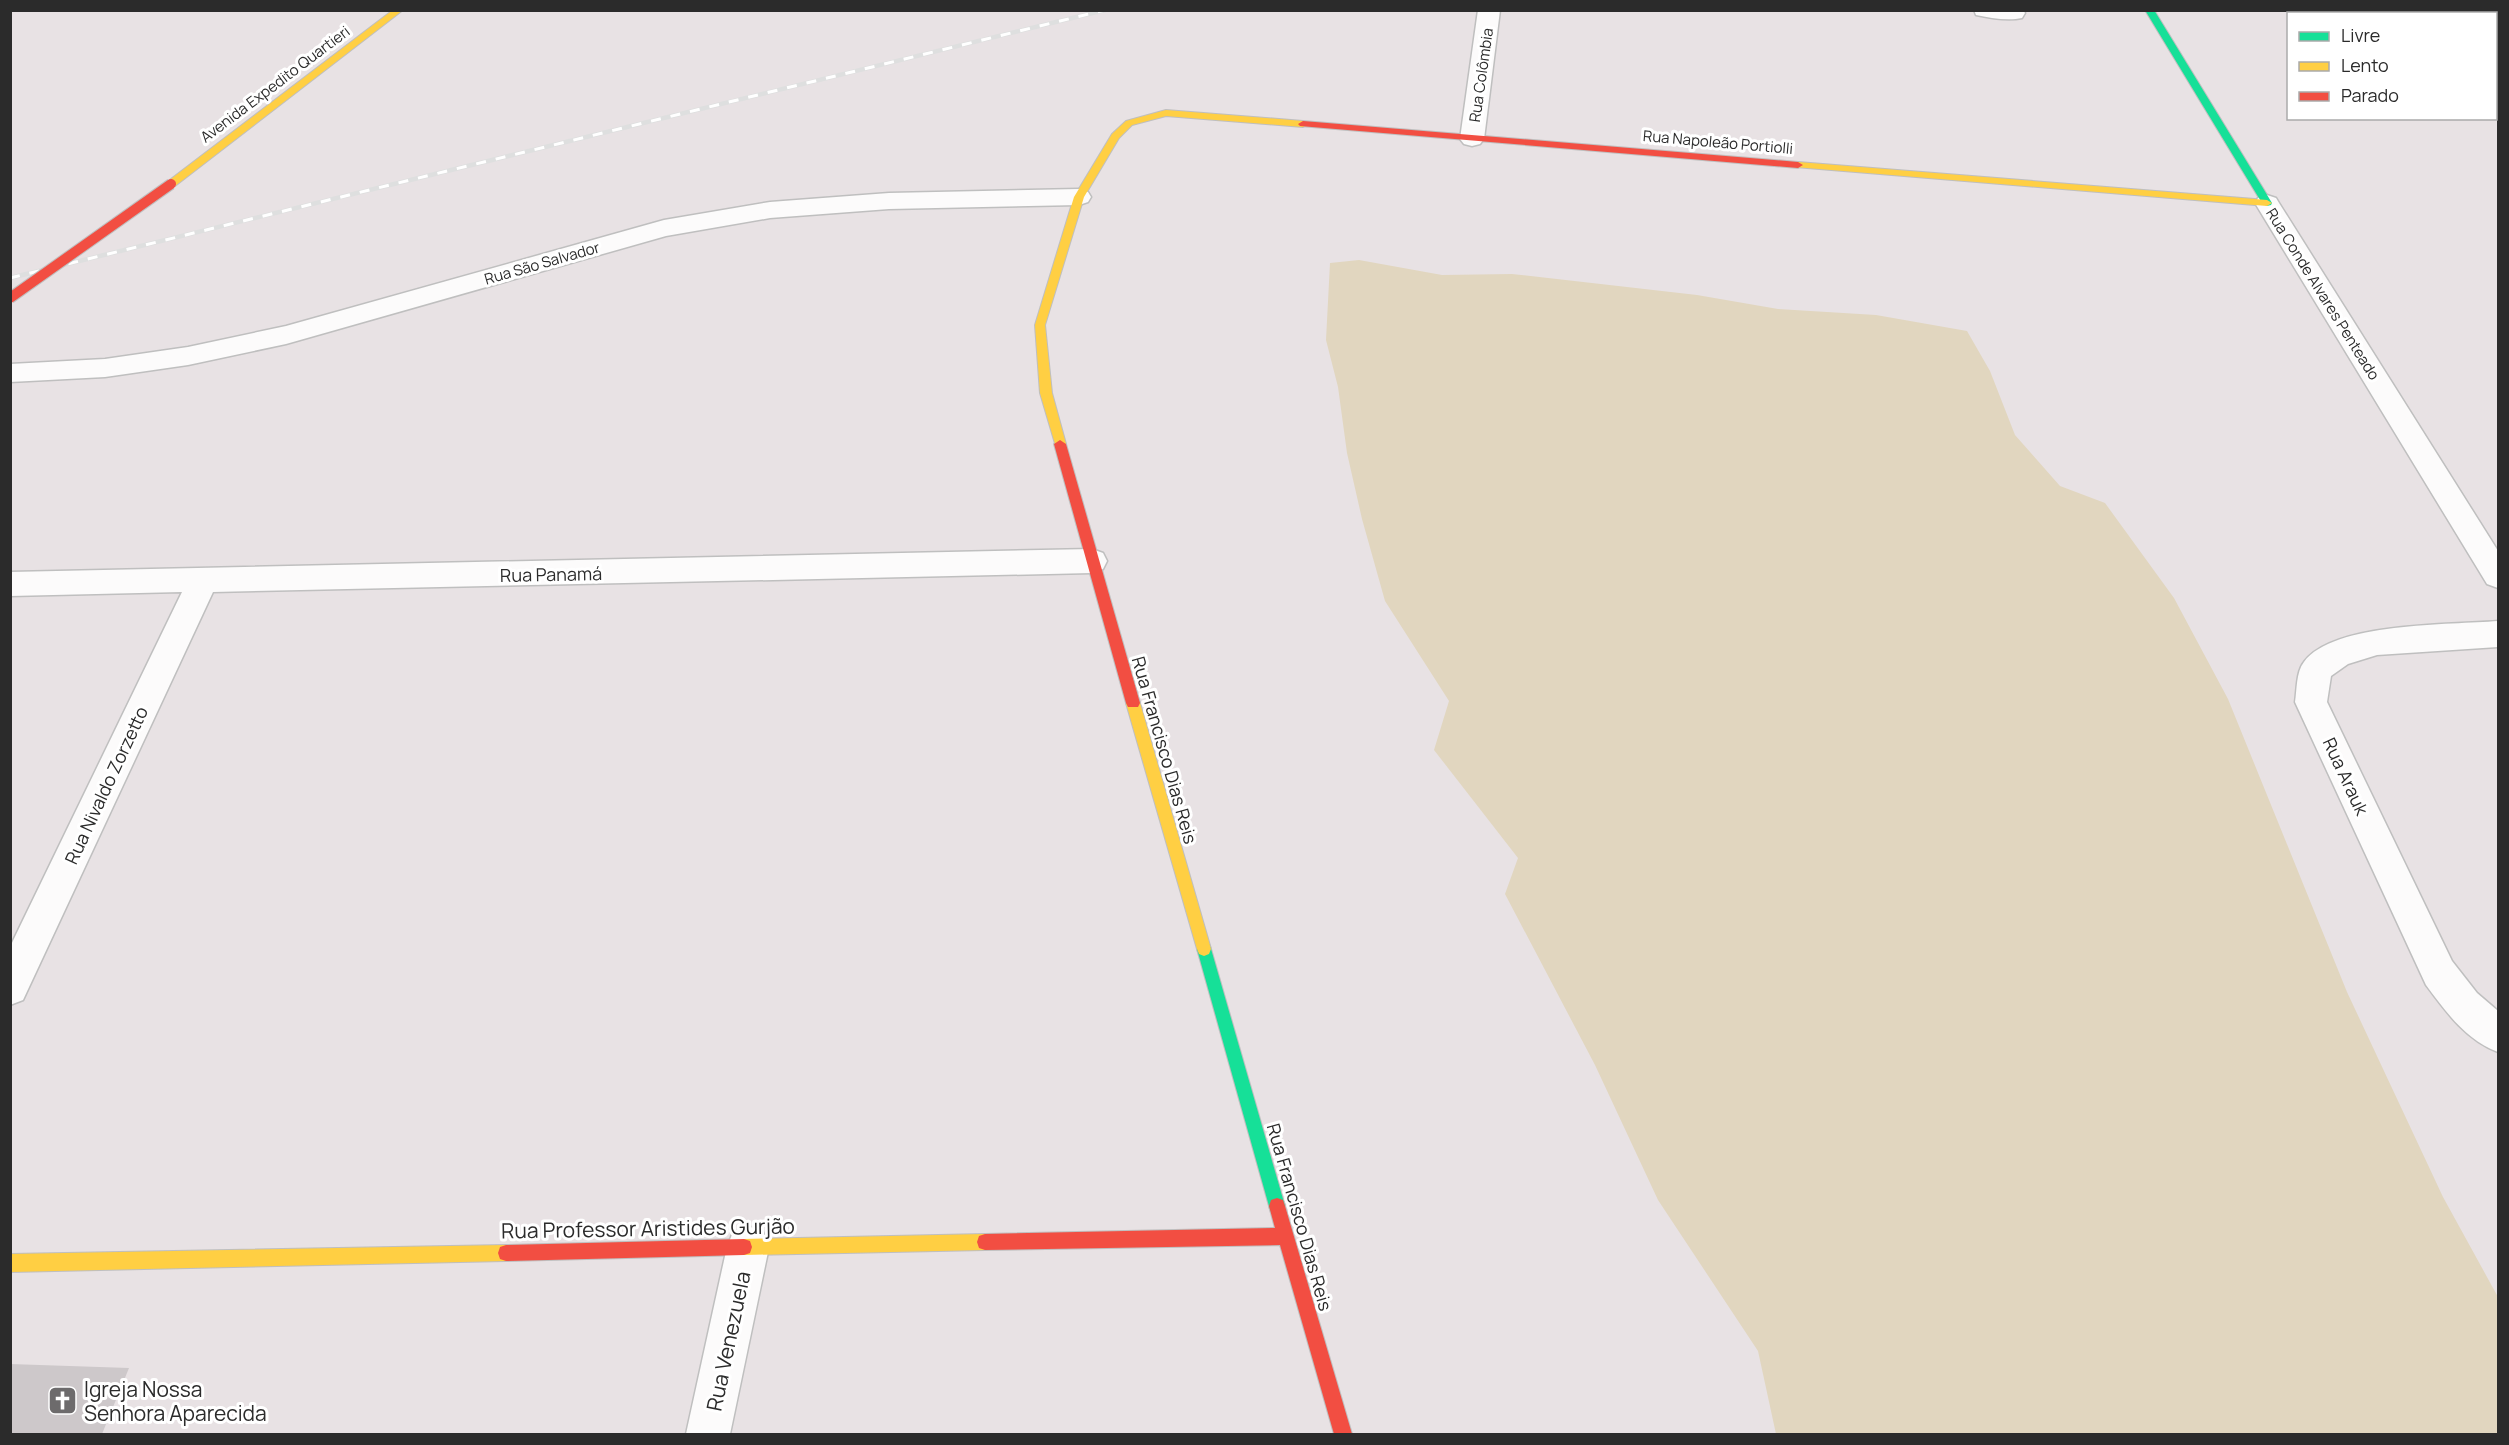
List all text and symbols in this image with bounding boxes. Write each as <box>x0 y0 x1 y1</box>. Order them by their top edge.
legend <box>2287 12 2497 120</box>
street label: Avenida Expedito Quartieri <box>196 21 354 147</box>
text: Livre <box>2341 23 2380 47</box>
street label: Rua Colômbia <box>1464 26 1498 124</box>
text: Lento <box>2341 53 2389 77</box>
text: Parado <box>2341 83 2399 107</box>
street label: Rua Napoleão Portiolli <box>1642 125 1794 159</box>
street label: Rua Conde Alvares Penteado <box>2261 204 2385 384</box>
street label: Rua São Salvador <box>482 236 603 289</box>
street label: Rua Panamá <box>500 561 602 587</box>
street label: Rua Francisco Dias Reis <box>1127 654 1203 846</box>
street label: Rua Nivaldo Zorzetto <box>59 702 153 868</box>
street label: Rua Arauk <box>2318 733 2375 820</box>
street label: Rua Francisco Dias Reis <box>1262 1121 1338 1313</box>
street label: Rua Professor Aristides Gurjão <box>501 1211 795 1245</box>
street label: Rua Venezuela <box>700 1269 756 1413</box>
place label: Igreja Nossa Senhora Aparecida <box>84 1375 267 1427</box>
church icon: Igreja Nossa Senhora Aparecida <box>47 1385 79 1417</box>

